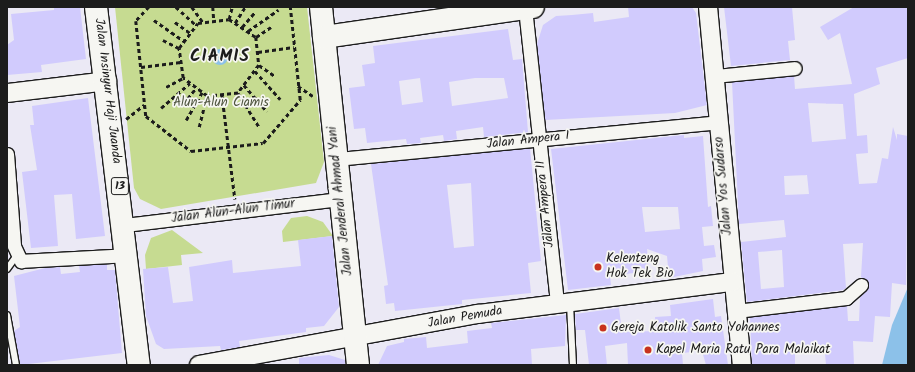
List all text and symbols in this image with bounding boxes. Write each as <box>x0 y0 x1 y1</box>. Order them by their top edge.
street label: Jalan Insinyur Haji Juanda <box>90 17 124 165</box>
district label: CIAMIS <box>190 47 250 67</box>
park label: Alun-Alun Ciamis <box>173 95 269 111</box>
street label: Jalan Jenderal Ahmad Yani <box>325 125 357 277</box>
street label: Jalan Ampera I <box>486 129 570 153</box>
street label: Jalan Yos Sudarso <box>712 136 736 236</box>
street label: Jalan Ampera II <box>534 160 558 248</box>
road number: 13 <box>110 176 130 196</box>
street label: Jalan Alun-Alun Timur <box>170 197 296 227</box>
place label: Kelenteng Hok Tek Bio <box>606 252 673 283</box>
marker: Kelenteng Hok Tek Bio <box>593 262 603 272</box>
street label: Jalan Pemuda <box>426 304 504 332</box>
place label: Gereja Katolik Santo Yohannes <box>611 320 780 336</box>
marker: Gereja Katolik Santo Yohannes <box>598 323 608 333</box>
place label: Kapel Maria Ratu Para Malaikat <box>656 342 830 358</box>
marker: Kapel Maria Ratu Para Malaikat <box>643 345 653 355</box>

